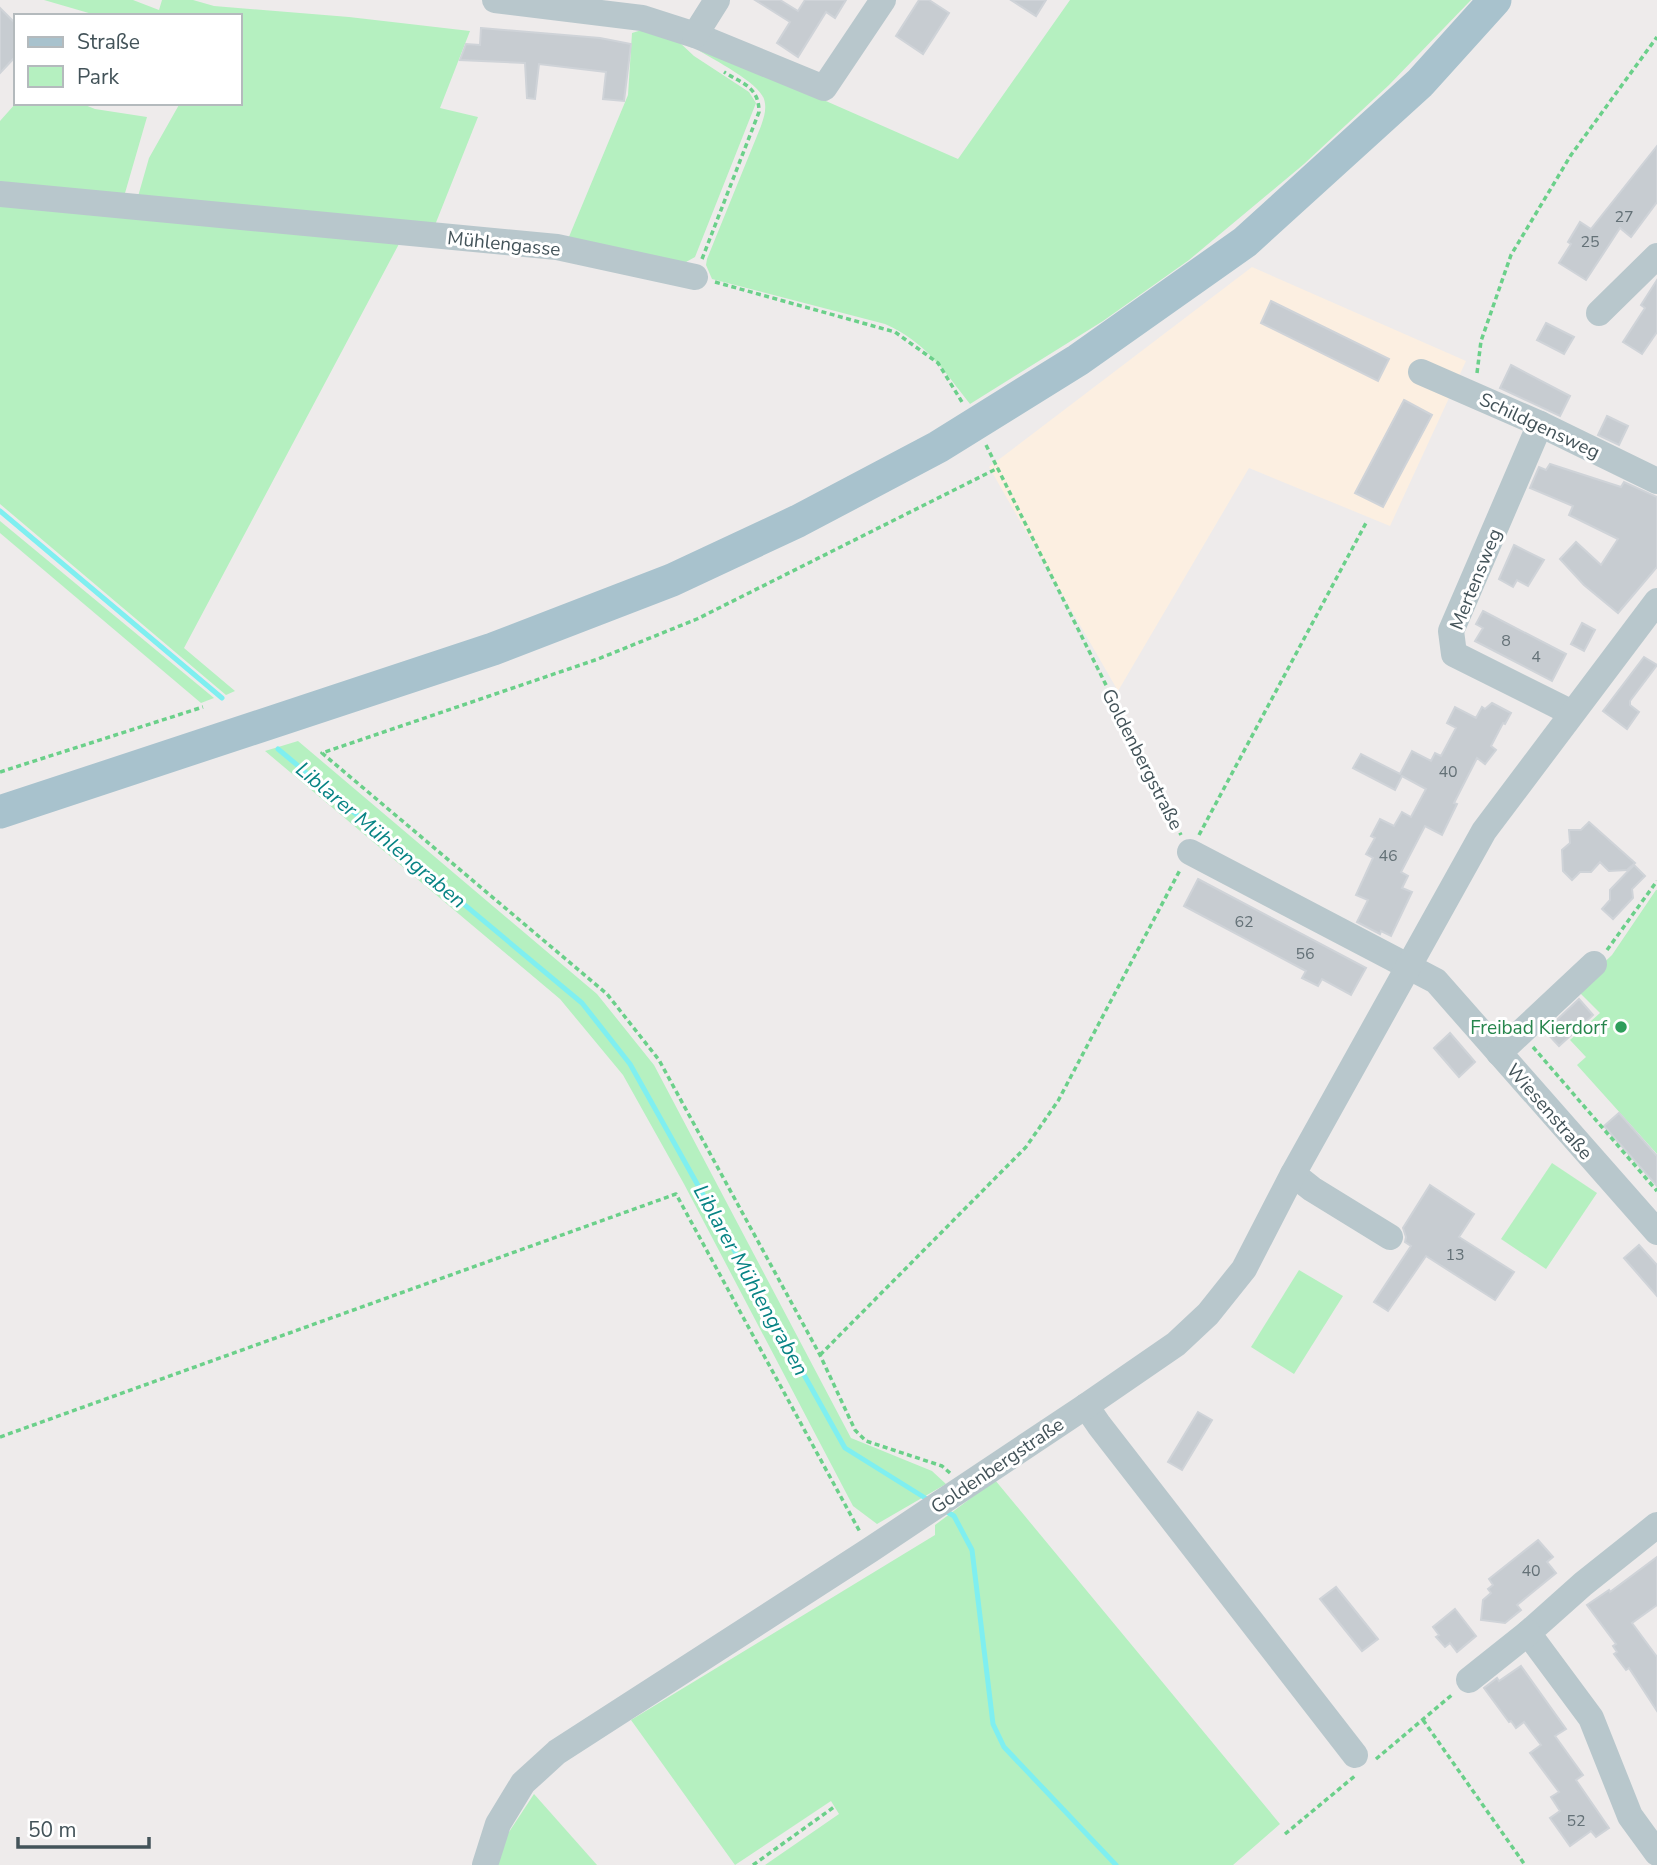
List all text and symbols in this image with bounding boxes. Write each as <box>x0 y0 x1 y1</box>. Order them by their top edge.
legend <box>14 14 242 105</box>
text: Straße <box>77 28 140 56</box>
text: Park <box>77 63 119 91</box>
house number: 27 <box>1614 206 1634 228</box>
street label: Mühlengasse <box>446 225 562 263</box>
house number: 25 <box>1580 231 1600 253</box>
street label: Schildgensweg <box>1475 387 1604 465</box>
street label: Mertensweg <box>1444 525 1508 634</box>
house number: 8 <box>1501 630 1511 652</box>
house number: 4 <box>1531 646 1541 668</box>
street label: Goldenbergstraße <box>1095 684 1189 834</box>
water label: Liblarer Mühlengraben <box>290 755 472 915</box>
house number: 40 <box>1438 761 1458 783</box>
house number: 46 <box>1378 845 1398 867</box>
house number: 62 <box>1234 911 1254 933</box>
house number: 56 <box>1295 943 1315 965</box>
place label: Freibad Kierdorf <box>1470 1015 1608 1041</box>
marker: Freibad Kierdorf <box>1613 1019 1629 1035</box>
street label: Wiesenstraße <box>1500 1058 1598 1165</box>
water label: Liblarer Mühlengraben <box>687 1179 815 1381</box>
house number: 13 <box>1445 1244 1465 1266</box>
street label: Goldenbergstraße <box>926 1412 1069 1520</box>
house number: 40 <box>1521 1560 1541 1582</box>
scale bar <box>18 1806 149 1850</box>
house number: 52 <box>1566 1810 1586 1832</box>
text: 50 m <box>28 1816 77 1844</box>

